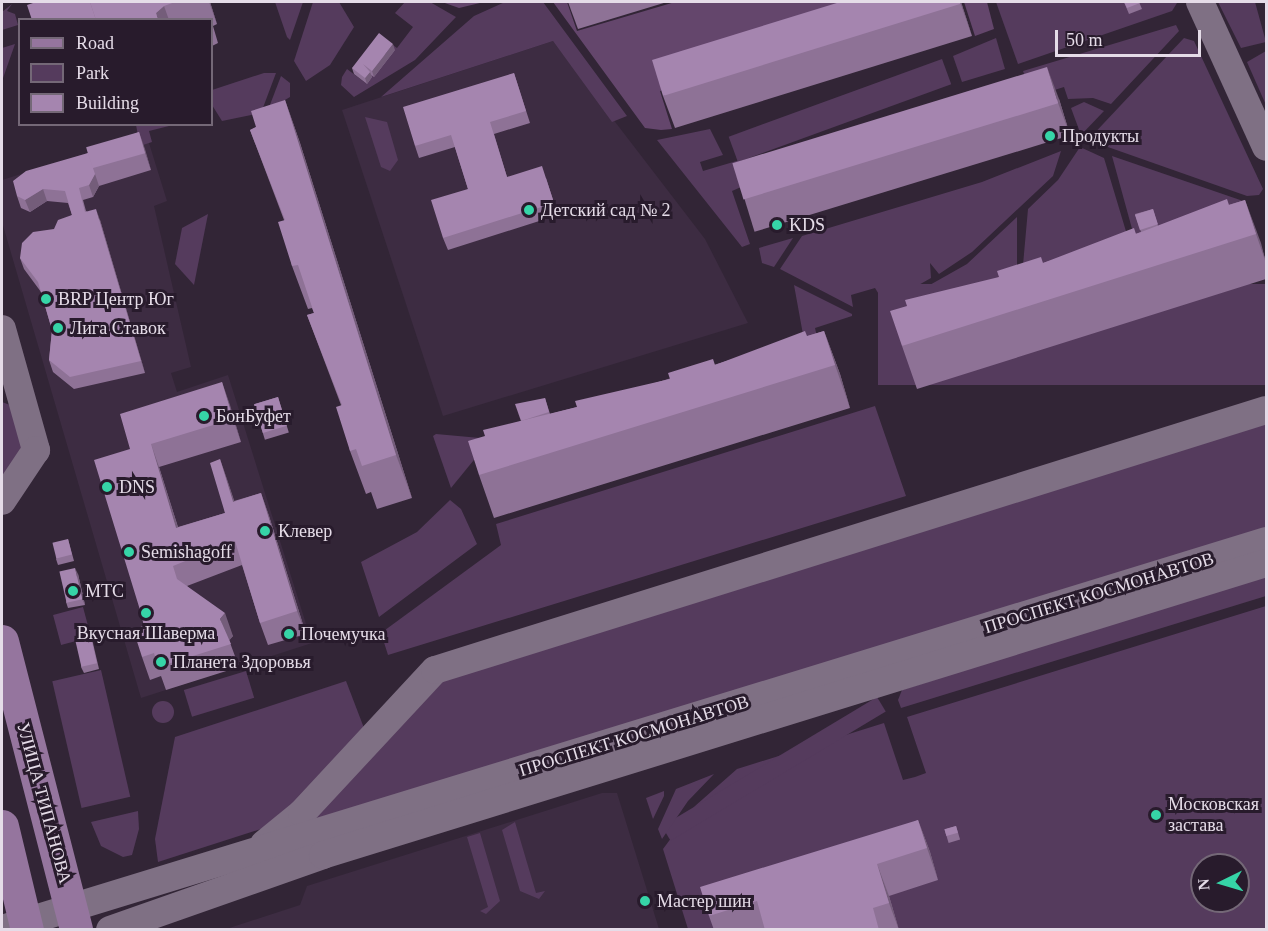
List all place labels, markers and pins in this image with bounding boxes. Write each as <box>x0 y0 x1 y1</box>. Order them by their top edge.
place label: Продукты <box>1062 125 1139 147</box>
marker: Продукты <box>1043 129 1057 143</box>
place label: Детский сад № 2 <box>541 199 671 221</box>
marker: Детский сад № 2 <box>522 203 536 217</box>
place label: KDS <box>789 214 825 236</box>
marker: KDS <box>770 218 784 232</box>
place label: BRP Центр Юг <box>58 288 175 310</box>
marker: BRP Центр Юг <box>39 292 53 306</box>
place label: Лига Ставок <box>70 317 166 339</box>
marker: Лига Ставок <box>51 321 65 335</box>
place label: БонБуфет <box>216 405 291 427</box>
marker: БонБуфет <box>197 409 211 423</box>
place label: DNS <box>119 476 155 498</box>
marker: DNS <box>100 480 114 494</box>
place label: Клевер <box>278 520 332 542</box>
marker: Клевер <box>256 522 274 540</box>
place label: Semishagoff <box>141 541 232 563</box>
marker: Semishagoff <box>122 545 136 559</box>
place label: МТС <box>85 580 124 602</box>
marker: МТС <box>66 584 80 598</box>
marker: Вкусная Шаверма <box>139 606 153 620</box>
place label: Вкусная Шаверма <box>77 622 215 644</box>
place label: Почемучка <box>301 623 385 645</box>
marker: Почемучка <box>282 627 296 641</box>
place label: Планета Здоровья <box>173 651 311 673</box>
marker: Планета Здоровья <box>154 655 168 669</box>
place label: Московская застава <box>1168 794 1259 836</box>
marker: Московская застава <box>1149 808 1163 822</box>
place label: Мастер шин <box>657 890 751 912</box>
marker: Мастер шин <box>638 894 652 908</box>

